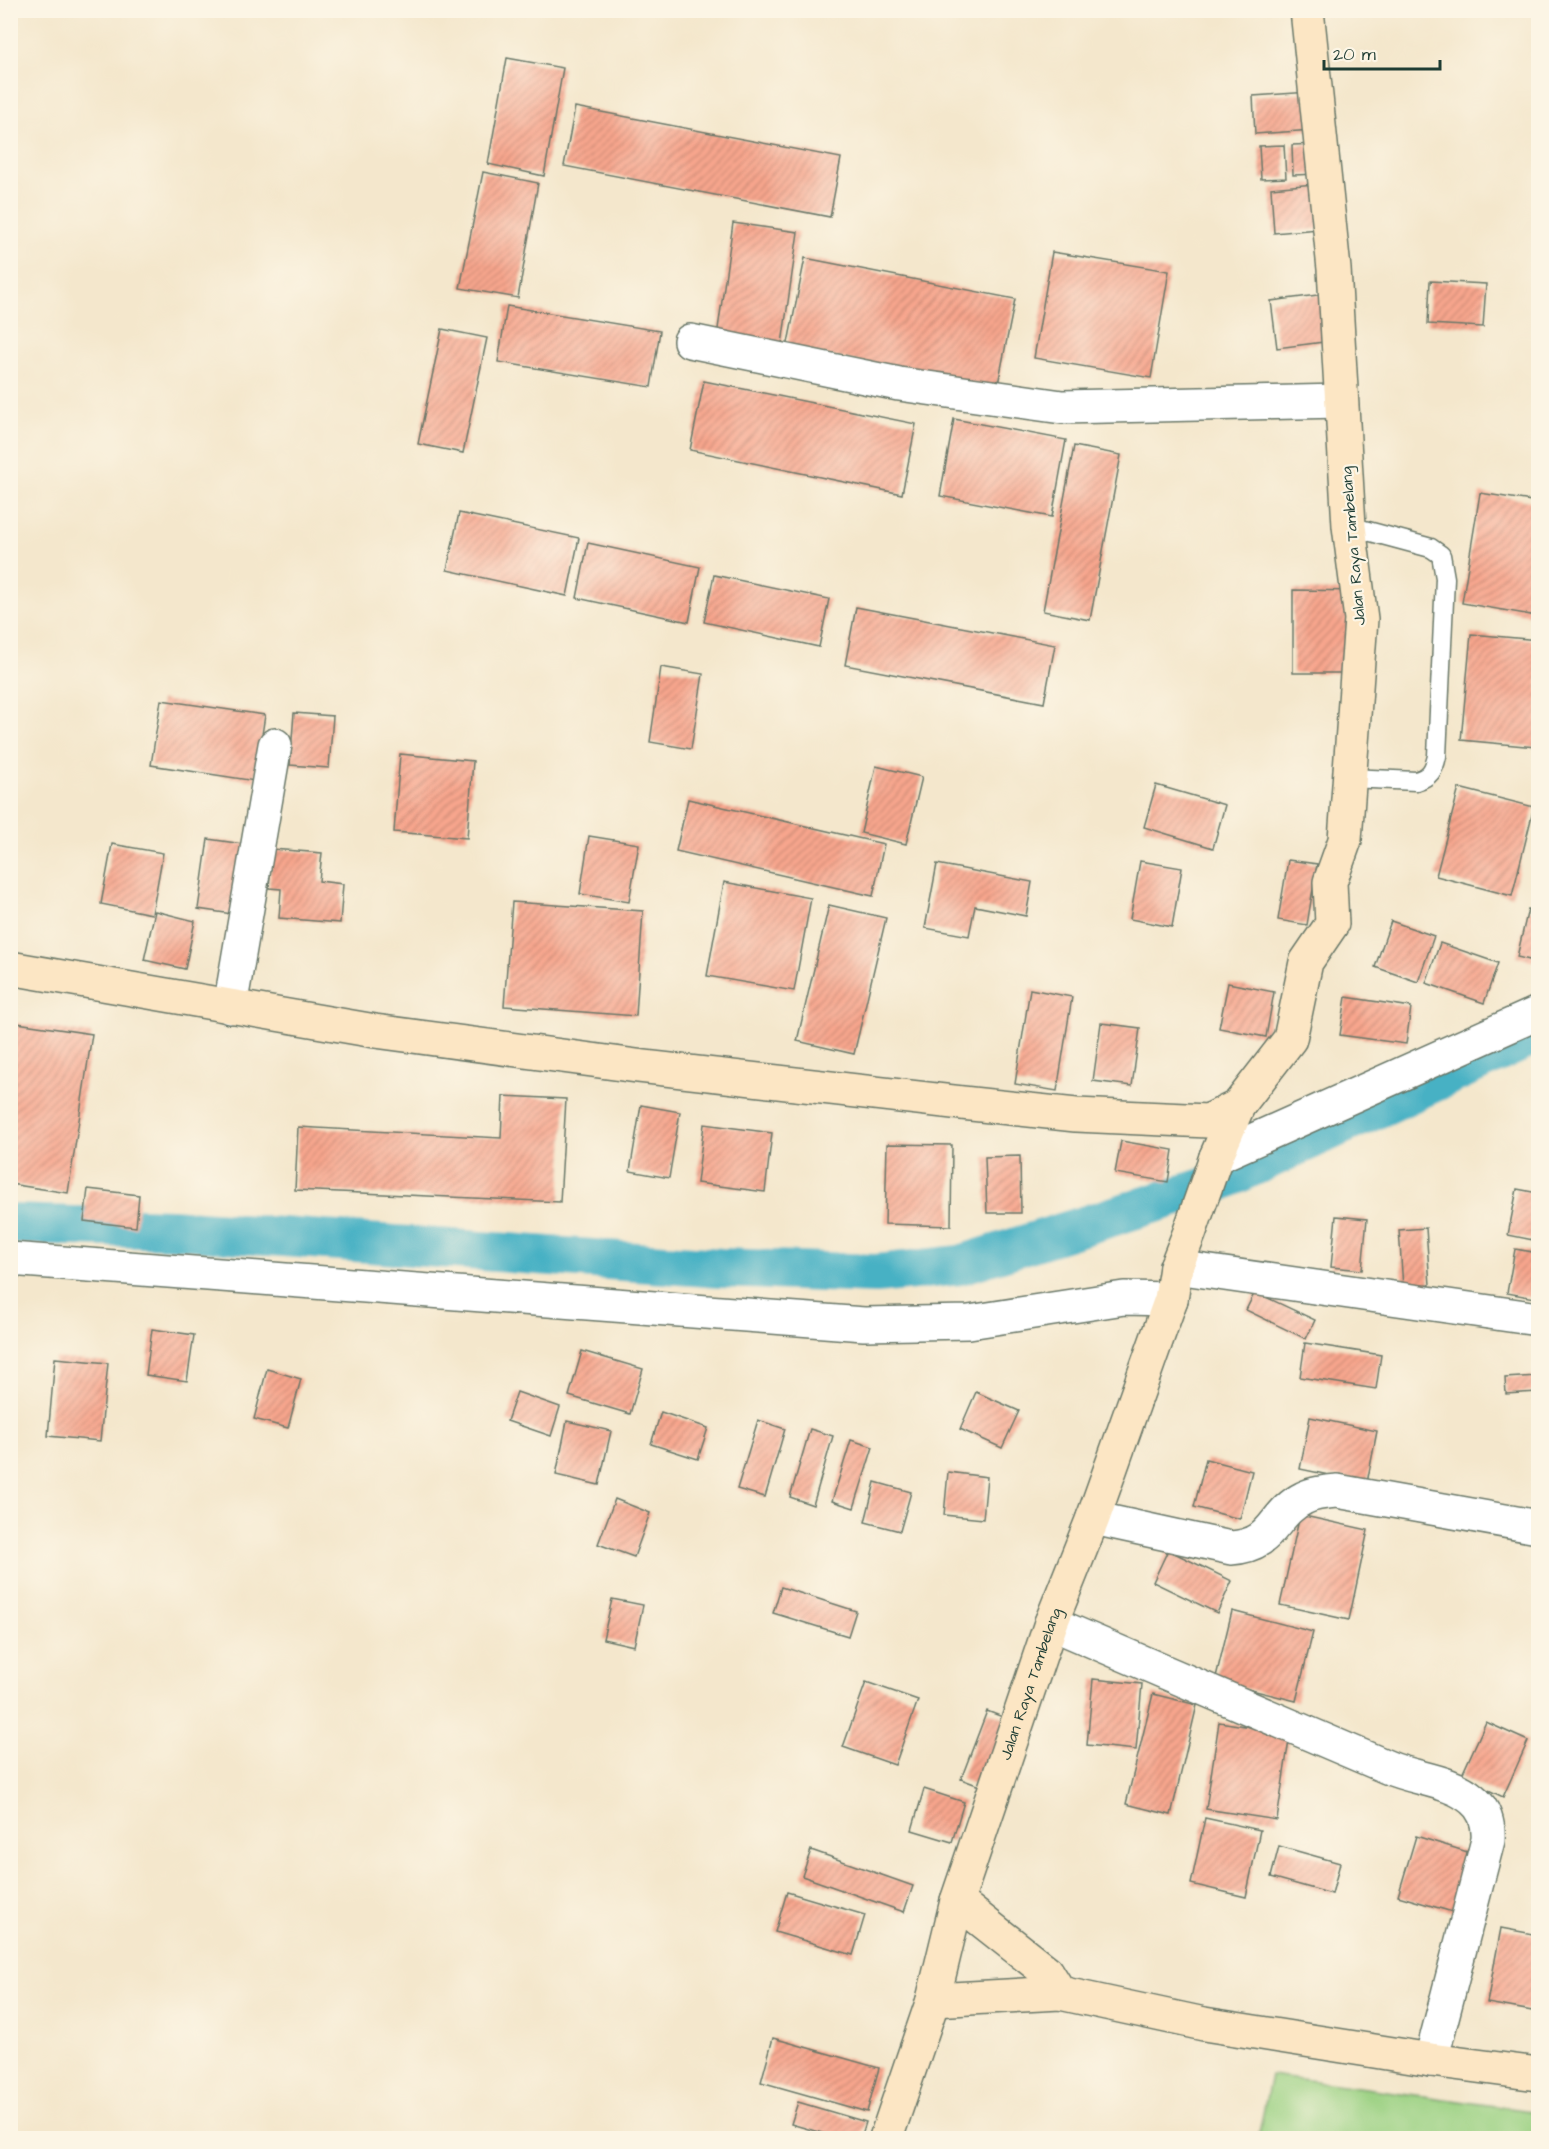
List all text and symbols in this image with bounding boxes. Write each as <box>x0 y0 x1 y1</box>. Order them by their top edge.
scale bar <box>1324 33 1440 71</box>
text: 20 m <box>1333 42 1376 67</box>
street label: Jalan Raya Tambelang <box>1335 465 1372 626</box>
street label: Jalan Raya Tambelang <box>994 1604 1068 1763</box>

